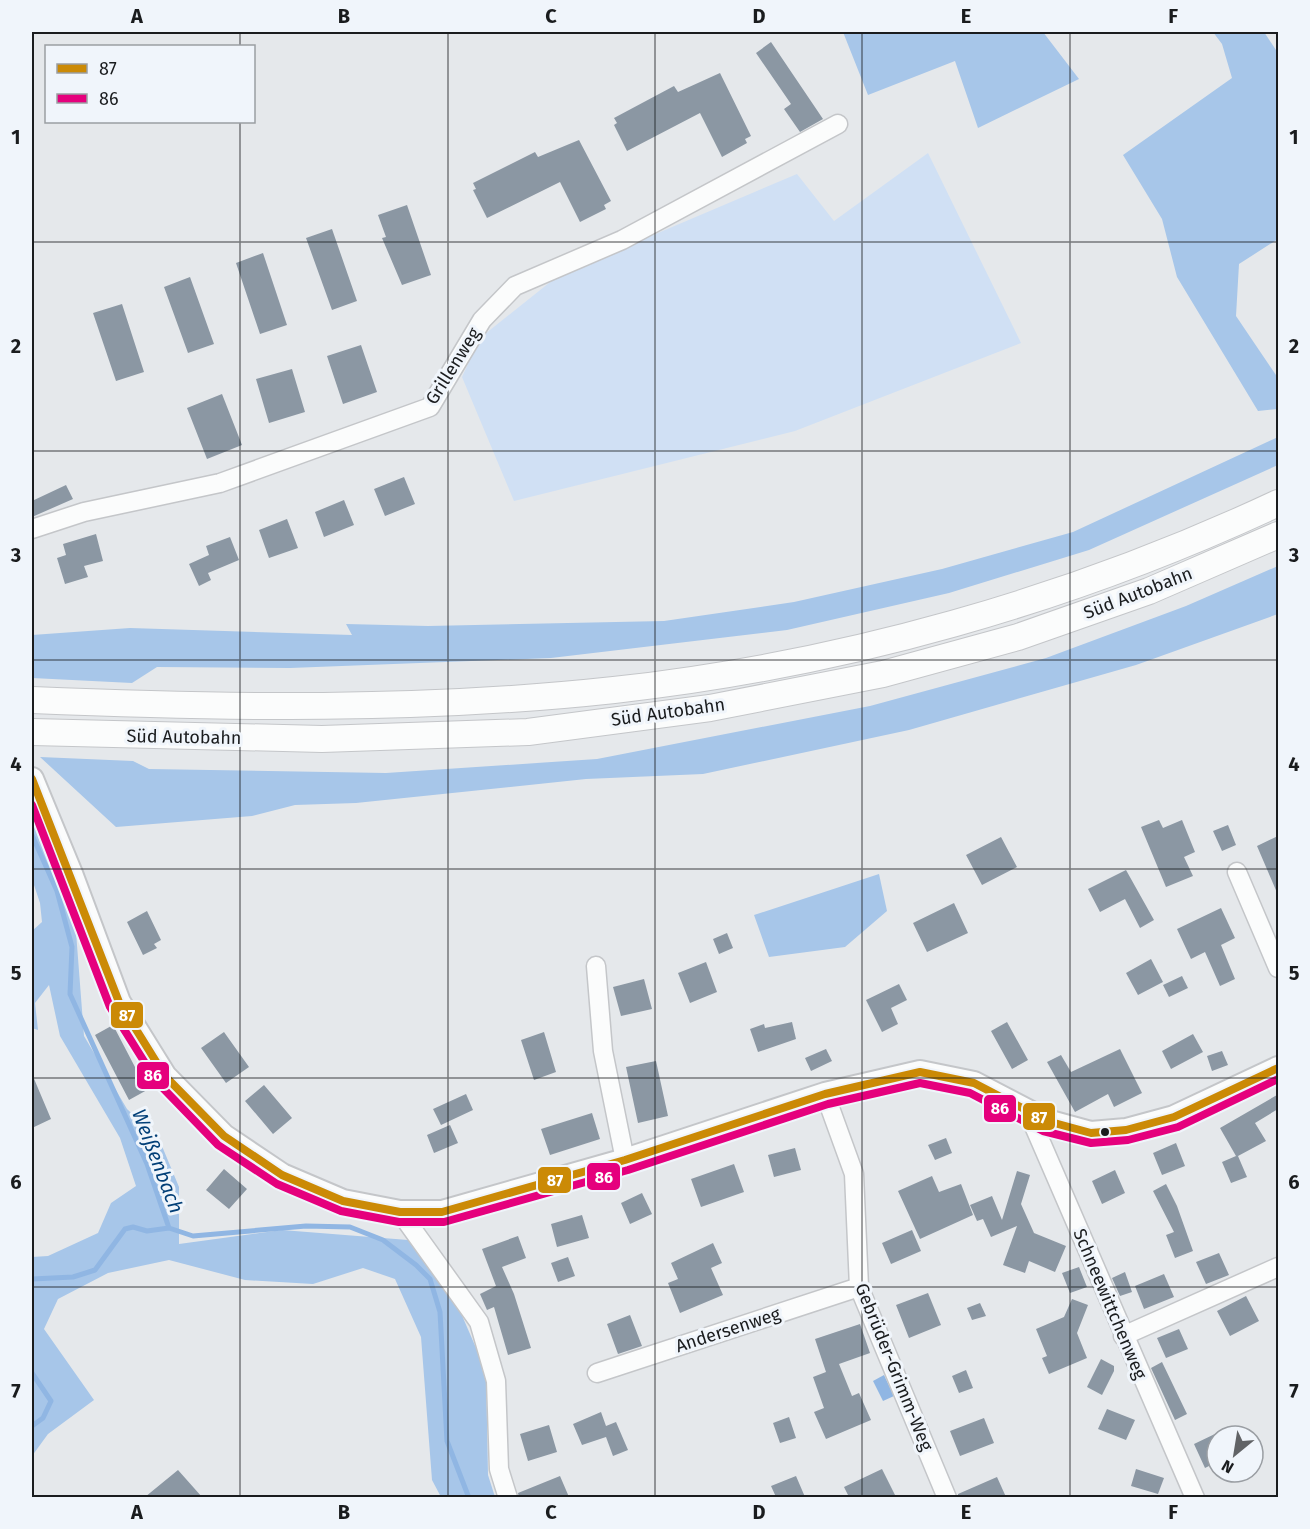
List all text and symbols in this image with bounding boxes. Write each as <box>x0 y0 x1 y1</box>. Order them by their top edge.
text: A <box>130 4 144 28</box>
text: B <box>338 4 350 28</box>
text: C <box>545 4 557 28</box>
text: D <box>752 4 766 28</box>
text: E <box>961 4 971 28</box>
text: F <box>1168 4 1178 28</box>
legend <box>45 45 255 123</box>
text: 87 <box>99 58 117 80</box>
text: 86 <box>99 88 119 110</box>
text: 1 <box>11 125 21 149</box>
text: 1 <box>1289 125 1299 149</box>
street label: Grillenweg <box>421 323 486 408</box>
text: 2 <box>11 334 21 358</box>
text: 2 <box>1289 334 1299 358</box>
text: 3 <box>10 543 21 567</box>
text: 3 <box>1288 543 1299 567</box>
street label: Süd Autobahn <box>1080 562 1196 624</box>
street label: Süd Autobahn <box>610 693 726 731</box>
street label: Süd Autobahn <box>126 725 242 749</box>
text: 4 <box>10 752 22 776</box>
text: 4 <box>1288 752 1300 776</box>
text: 5 <box>11 961 22 985</box>
text: 5 <box>1289 961 1300 985</box>
line badge: 87 <box>110 1001 144 1029</box>
text: 87 <box>119 1006 136 1025</box>
line badge: 86 <box>136 1061 170 1090</box>
text: 86 <box>144 1066 162 1085</box>
line badge: 86 <box>983 1094 1017 1123</box>
text: 86 <box>991 1099 1009 1118</box>
line badge: 87 <box>1022 1102 1056 1131</box>
water label: Weißenbach <box>127 1105 189 1217</box>
text: 87 <box>1031 1108 1048 1127</box>
unlabelled marker <box>1099 1126 1111 1138</box>
line badge: 86 <box>586 1162 621 1191</box>
line badge: 87 <box>537 1166 572 1194</box>
text: 86 <box>595 1168 613 1187</box>
text: 6 <box>10 1170 22 1194</box>
text: 6 <box>1288 1170 1300 1194</box>
text: 87 <box>547 1171 564 1190</box>
street label: Schneewittchenweg <box>1068 1225 1152 1383</box>
street label: Gebrüder-Grimm-Weg <box>850 1280 938 1455</box>
street label: Andersenweg <box>673 1303 784 1357</box>
text: 7 <box>11 1379 21 1403</box>
text: 7 <box>1289 1379 1299 1403</box>
north arrow <box>1205 1424 1265 1484</box>
text: N <box>1218 1456 1237 1477</box>
text: A <box>130 1500 144 1524</box>
text: B <box>338 1500 350 1524</box>
text: C <box>545 1500 557 1524</box>
text: D <box>752 1500 766 1524</box>
text: E <box>961 1500 971 1524</box>
text: F <box>1168 1500 1178 1524</box>

